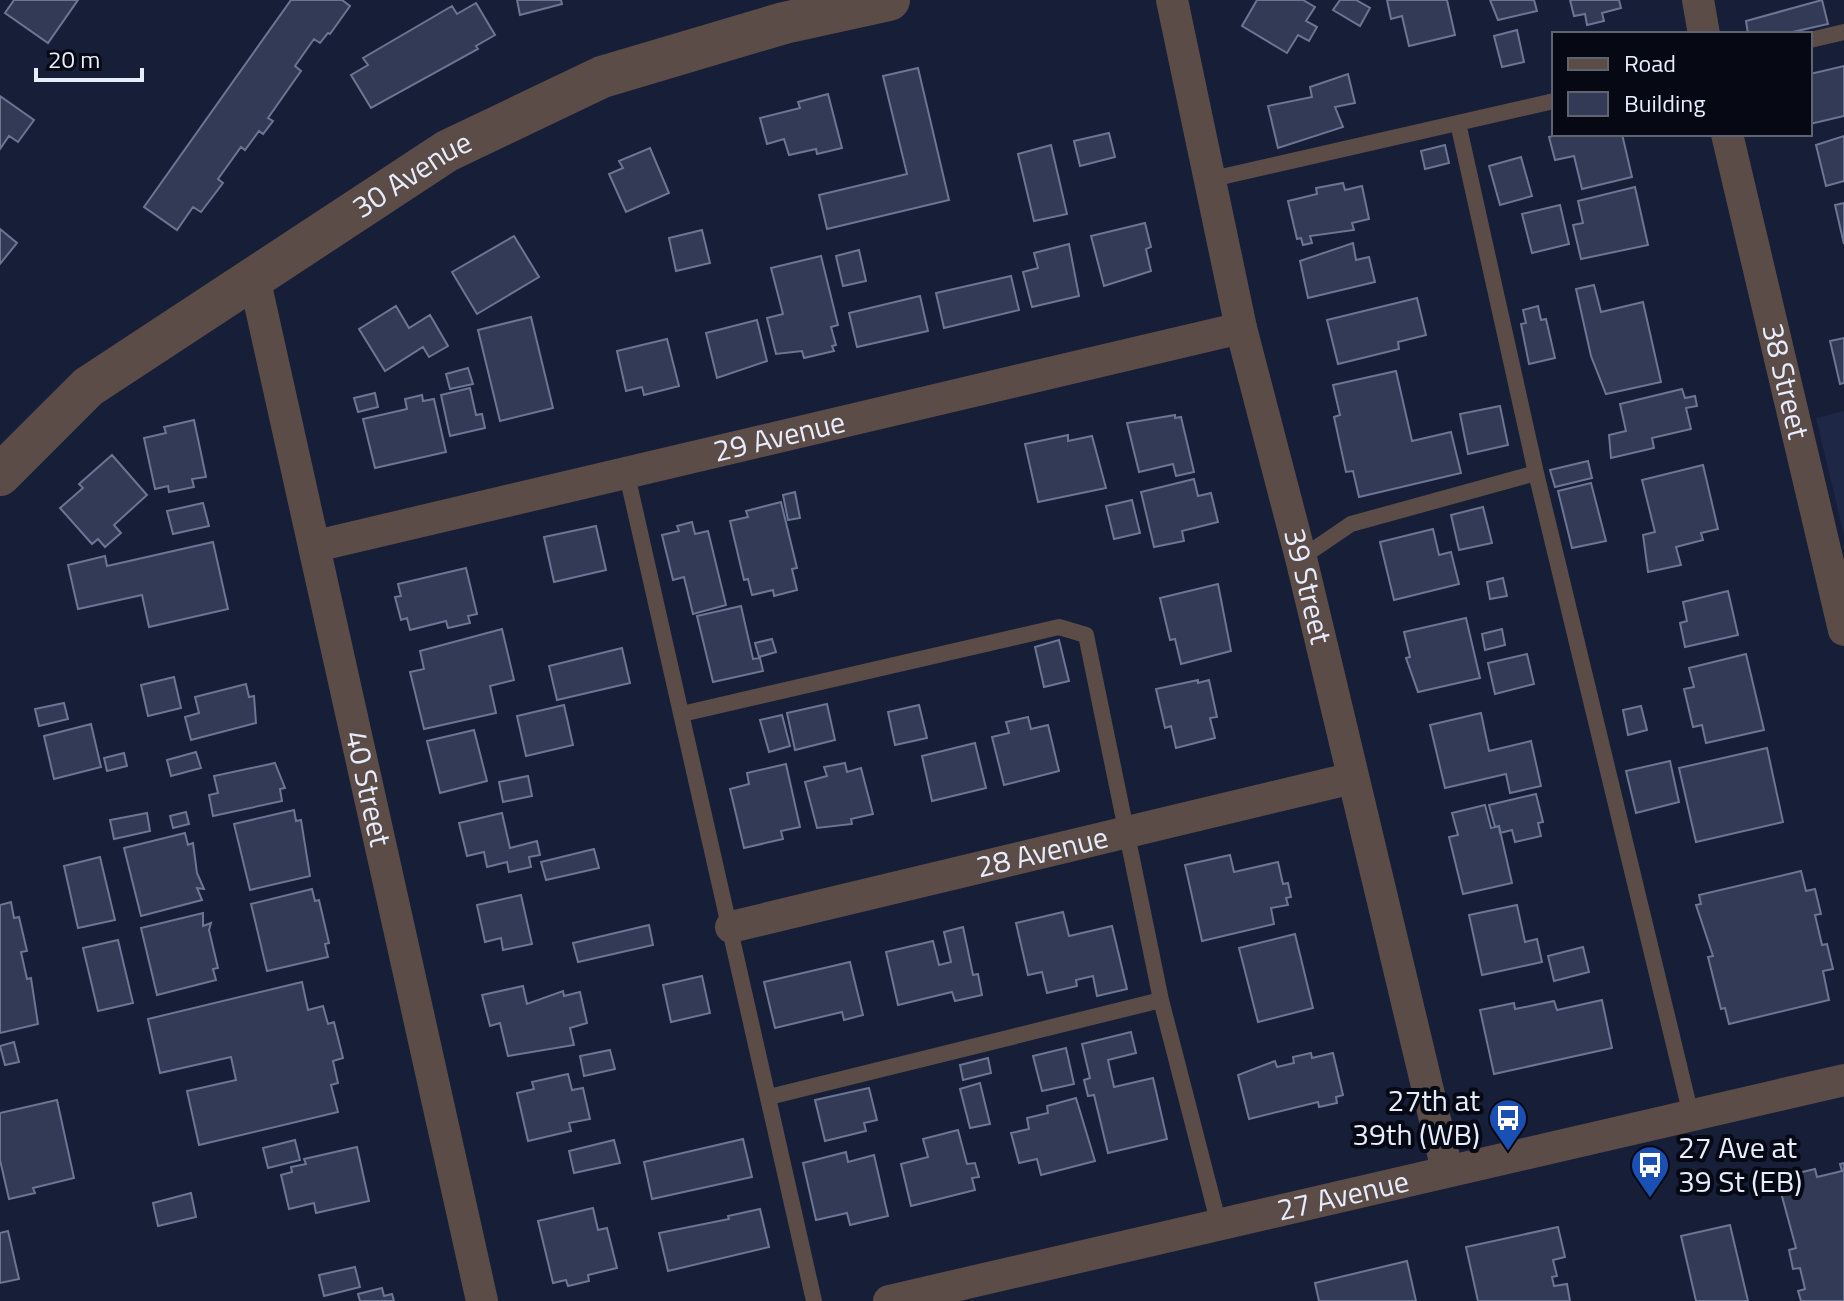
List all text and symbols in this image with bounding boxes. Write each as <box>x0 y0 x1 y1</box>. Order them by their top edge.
scale bar <box>36 32 142 82</box>
legend <box>1552 32 1812 136</box>
text: 20 m <box>48 41 100 77</box>
text: Road <box>1624 45 1676 81</box>
text: Building <box>1624 85 1706 121</box>
street label: 30 Avenue <box>343 119 479 229</box>
street label: 38 Street <box>1750 318 1822 444</box>
street label: 29 Avenue <box>709 398 850 474</box>
street label: 39 Street <box>1272 523 1345 649</box>
street label: 40 Street <box>334 726 404 851</box>
street label: 28 Avenue <box>971 813 1113 889</box>
place label: 27th at 39th (WB) <box>1352 1077 1480 1157</box>
bus stop icon: 27th at 39th (WB) <box>1487 1097 1529 1152</box>
place label: 27 Ave at 39 St (EB) <box>1678 1124 1802 1204</box>
bus stop icon: 27 Ave at 39 St (EB) <box>1629 1144 1671 1199</box>
street label: 27 Avenue <box>1272 1157 1413 1232</box>

